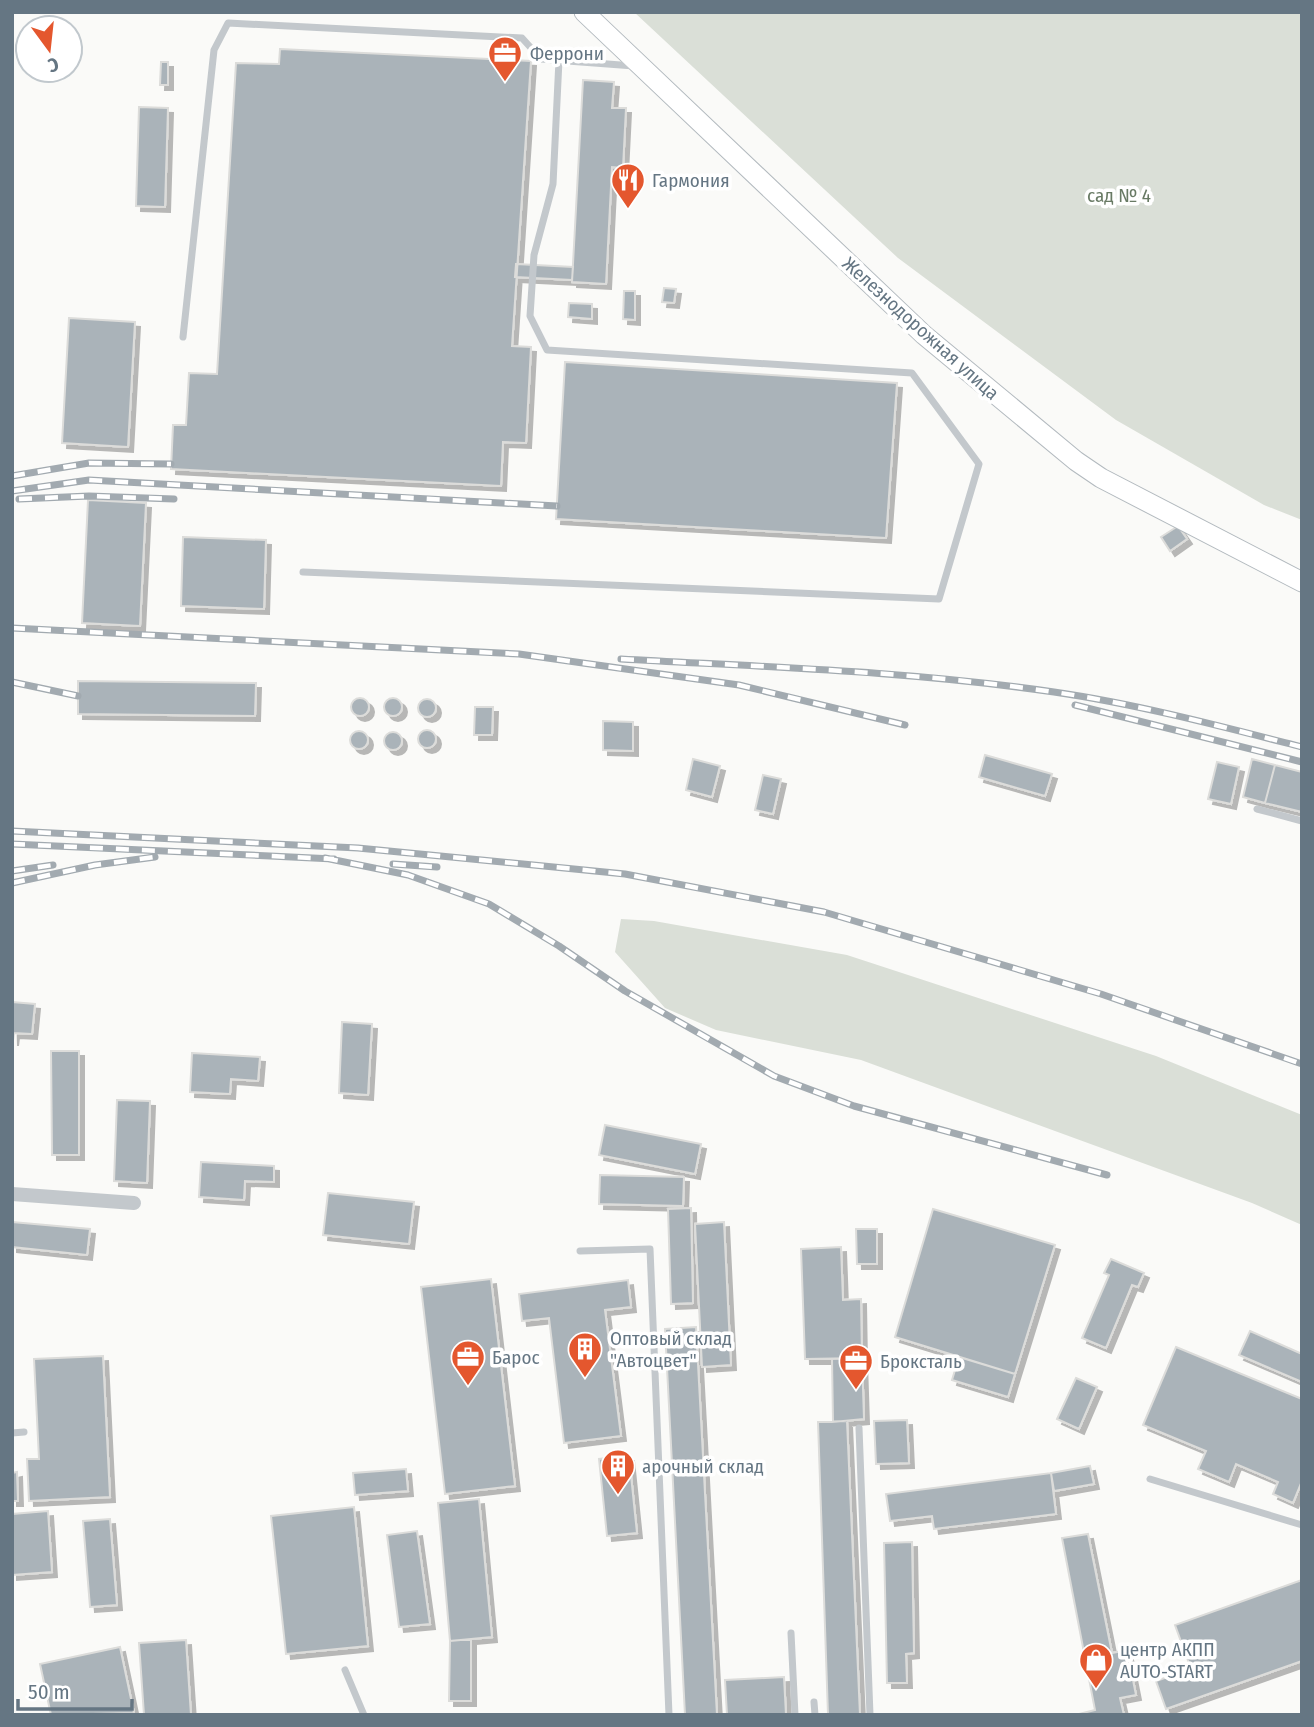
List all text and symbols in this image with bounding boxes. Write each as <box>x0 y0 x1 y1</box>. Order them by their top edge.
north arrow <box>14 14 84 84</box>
office icon: Феррони <box>486 34 524 83</box>
place label: Феррони <box>530 42 604 65</box>
text: С <box>45 53 61 77</box>
restaurant icon: Гармония <box>609 161 647 210</box>
place label: Гармония <box>652 169 730 192</box>
park label: сад № 4 <box>1087 184 1151 207</box>
street label: Железнодорожная улица <box>838 252 1004 405</box>
place label: Оптовый склад "Автоцвет" <box>610 1327 732 1372</box>
building icon: Оптовый склад "Автоцвет" <box>566 1330 604 1379</box>
office icon: Барос <box>449 1338 487 1387</box>
office icon: Броксталь <box>837 1342 875 1391</box>
place label: Барос <box>492 1346 540 1369</box>
place label: Броксталь <box>880 1350 962 1373</box>
building icon: арочный склад <box>599 1447 637 1496</box>
place label: арочный склад <box>642 1455 764 1478</box>
place label: центр АКПП AUTO-START <box>1120 1638 1215 1683</box>
shop icon: центр АКПП AUTO-START <box>1077 1641 1115 1690</box>
scale bar <box>18 1668 131 1712</box>
text: 50 m <box>28 1679 70 1705</box>

